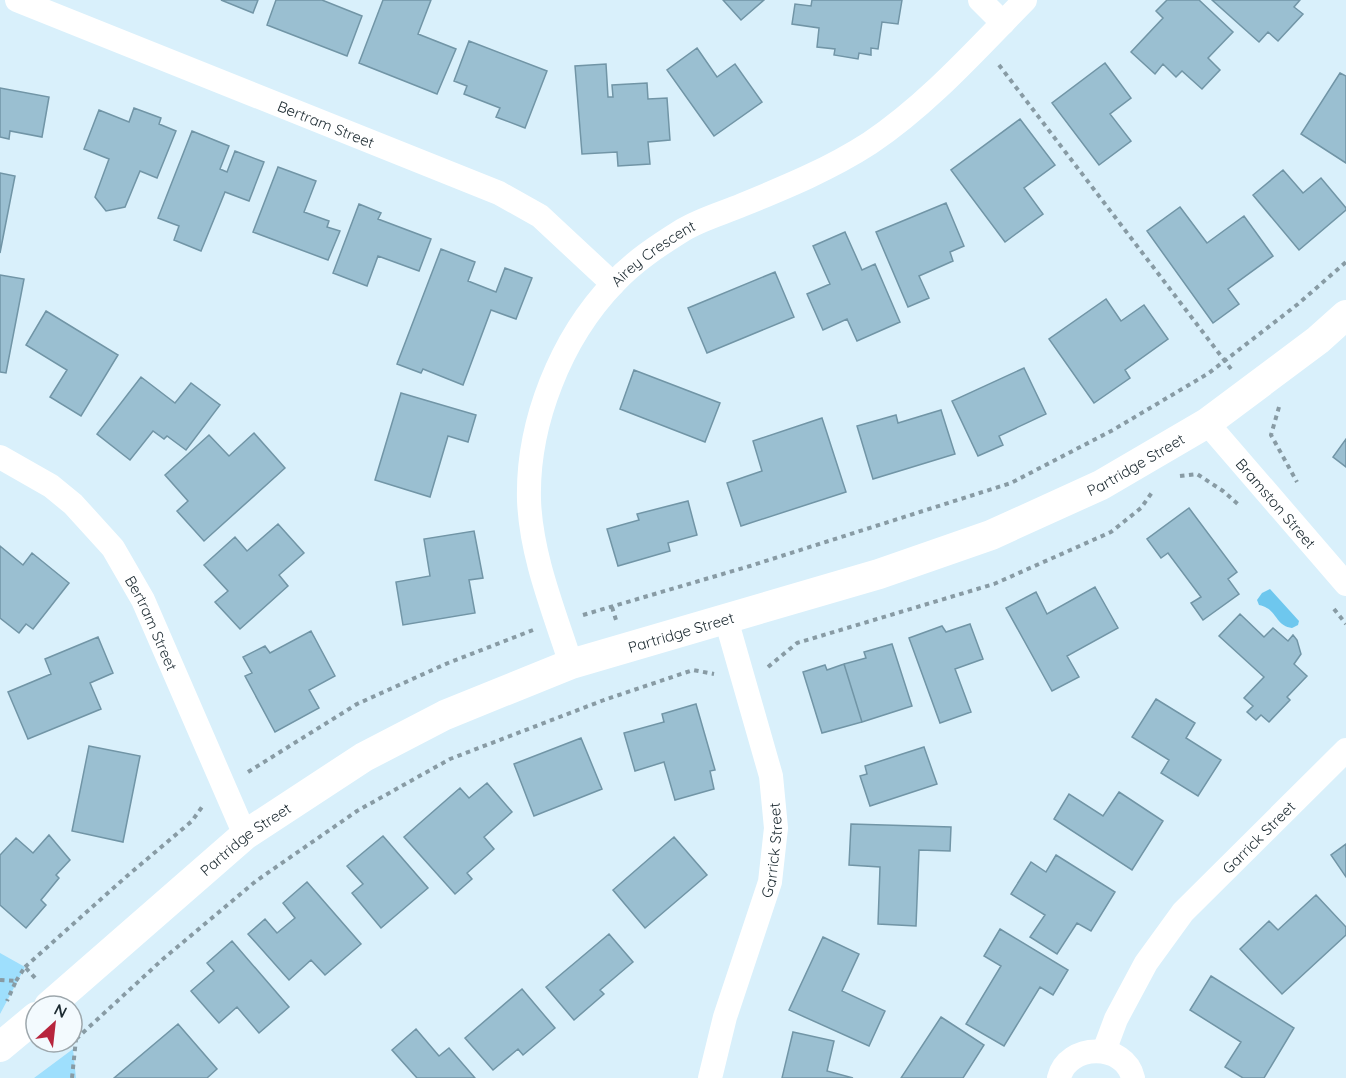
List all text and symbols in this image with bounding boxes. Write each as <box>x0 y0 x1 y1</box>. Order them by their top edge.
street label: Bertram Street <box>275 96 377 152</box>
street label: Airey Crescent <box>607 216 698 290</box>
street label: Partridge Street <box>1084 429 1188 500</box>
street label: Bramston Street <box>1232 454 1320 552</box>
street label: Bertram Street <box>121 572 182 673</box>
street label: Partridge Street <box>626 607 736 656</box>
street label: Garrick Street <box>1218 797 1299 877</box>
street label: Partridge Street <box>196 798 294 880</box>
street label: Garrick Street <box>756 802 786 900</box>
north arrow <box>24 994 84 1054</box>
text: N <box>51 999 71 1022</box>

